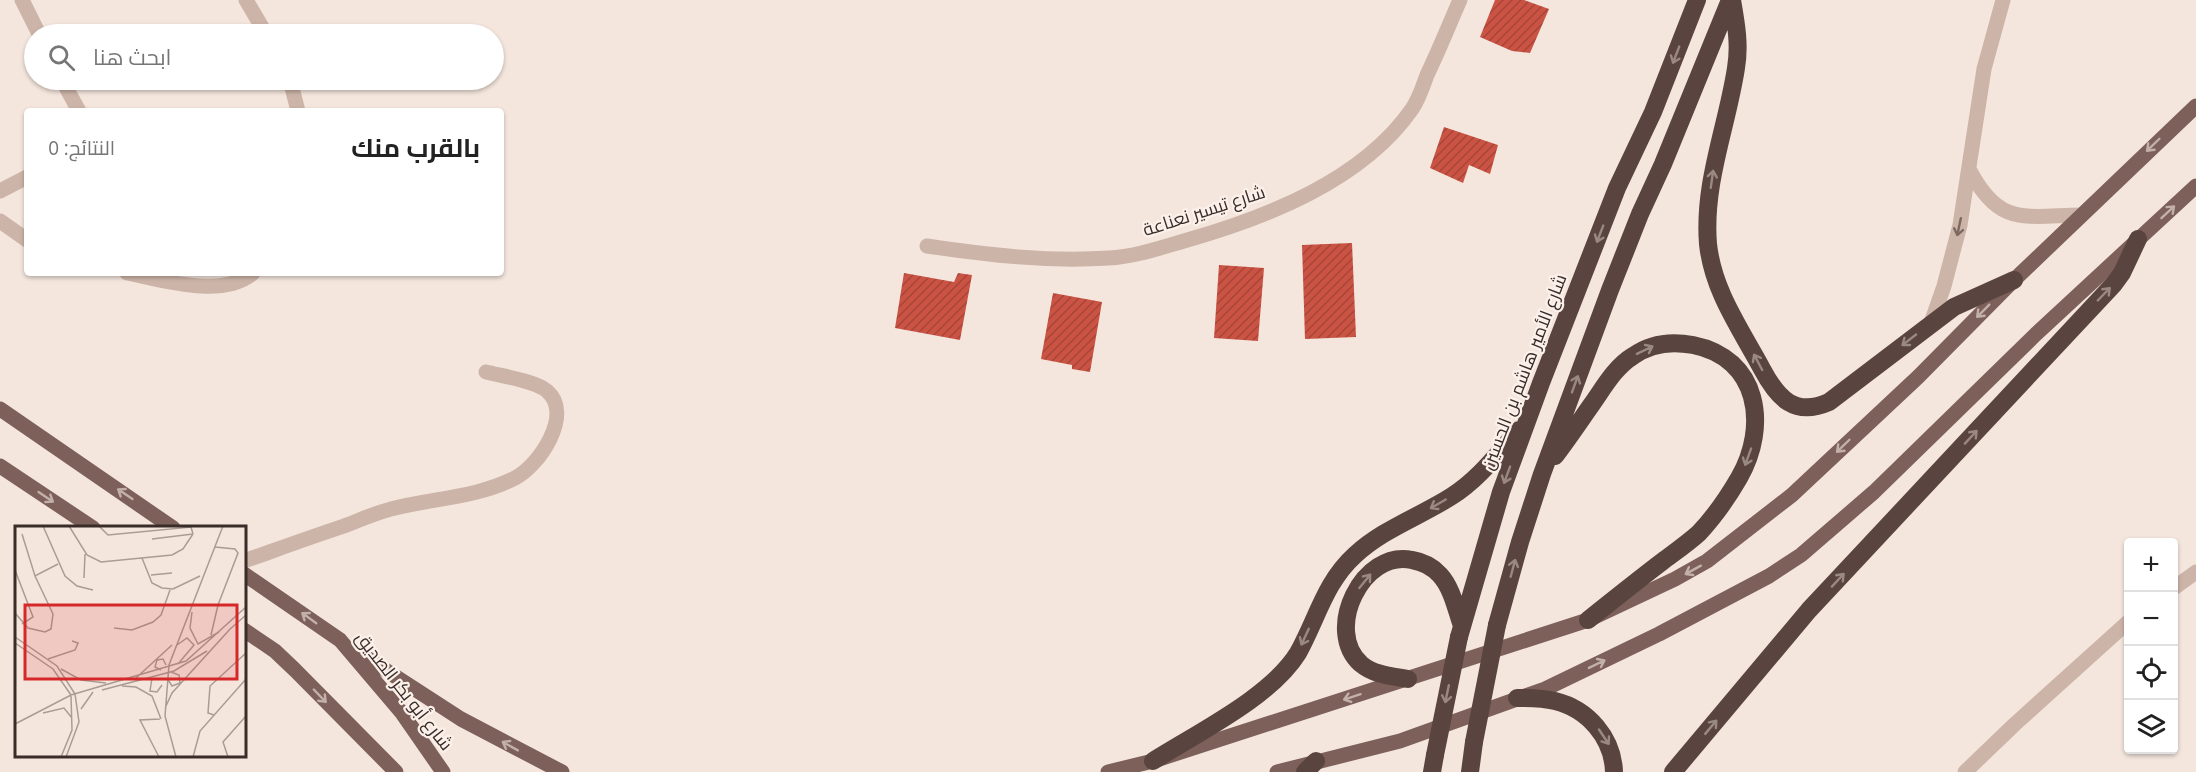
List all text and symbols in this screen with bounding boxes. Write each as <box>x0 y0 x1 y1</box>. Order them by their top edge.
search box <box>24 24 504 90</box>
icon: search <box>45 41 78 74</box>
text: ابحث هنا <box>93 44 172 69</box>
one-way arrow <box>1669 45 1680 63</box>
text: بالقرب منك <box>351 133 480 162</box>
text: النتائج: 0 <box>48 136 115 159</box>
one-way arrow <box>2146 138 2161 153</box>
one-way arrow <box>1707 169 1718 189</box>
street label: شارع تيسير نعناعة <box>1140 181 1268 242</box>
one-way arrow <box>2161 205 2176 219</box>
one-way arrow <box>1953 217 1965 236</box>
one-way arrow <box>1593 224 1604 243</box>
street label: شارع الأمير هاشم بن الحسين <box>1476 271 1572 473</box>
one-way arrow <box>2097 287 2111 302</box>
one-way arrow <box>1976 304 1991 318</box>
one-way arrow <box>1901 334 1917 346</box>
one-way arrow <box>1635 343 1653 355</box>
one-way arrow <box>1752 354 1764 371</box>
one-way arrow <box>1571 375 1582 394</box>
one-way arrow <box>1964 429 1978 444</box>
one-way arrow <box>1836 439 1851 454</box>
one-way arrow <box>1742 447 1753 466</box>
one-way arrow <box>1501 465 1512 484</box>
one-way arrow <box>117 488 134 500</box>
one-way arrow <box>38 490 55 503</box>
one-way arrow <box>1430 499 1448 510</box>
inset map <box>15 526 246 757</box>
map controls <box>2124 538 2178 754</box>
button: + <box>2124 538 2178 592</box>
one-way arrow <box>1508 559 1519 578</box>
one-way arrow <box>1685 564 1702 576</box>
one-way arrow <box>1831 572 1845 587</box>
one-way arrow <box>1358 573 1371 589</box>
button: − <box>2124 592 2178 646</box>
one-way arrow <box>302 612 318 624</box>
street label: شارع أبو بكر الصديق <box>350 627 457 756</box>
one-way arrow <box>1299 627 1310 645</box>
button: locate <box>2124 646 2178 700</box>
one-way arrow <box>1588 657 1606 669</box>
one-way arrow <box>1441 684 1452 704</box>
one-way arrow <box>313 688 328 703</box>
one-way arrow <box>1343 692 1362 703</box>
button: layers <box>2124 700 2178 754</box>
one-way arrow <box>1704 719 1717 735</box>
one-way arrow <box>1598 728 1610 744</box>
one-way arrow <box>502 740 519 752</box>

